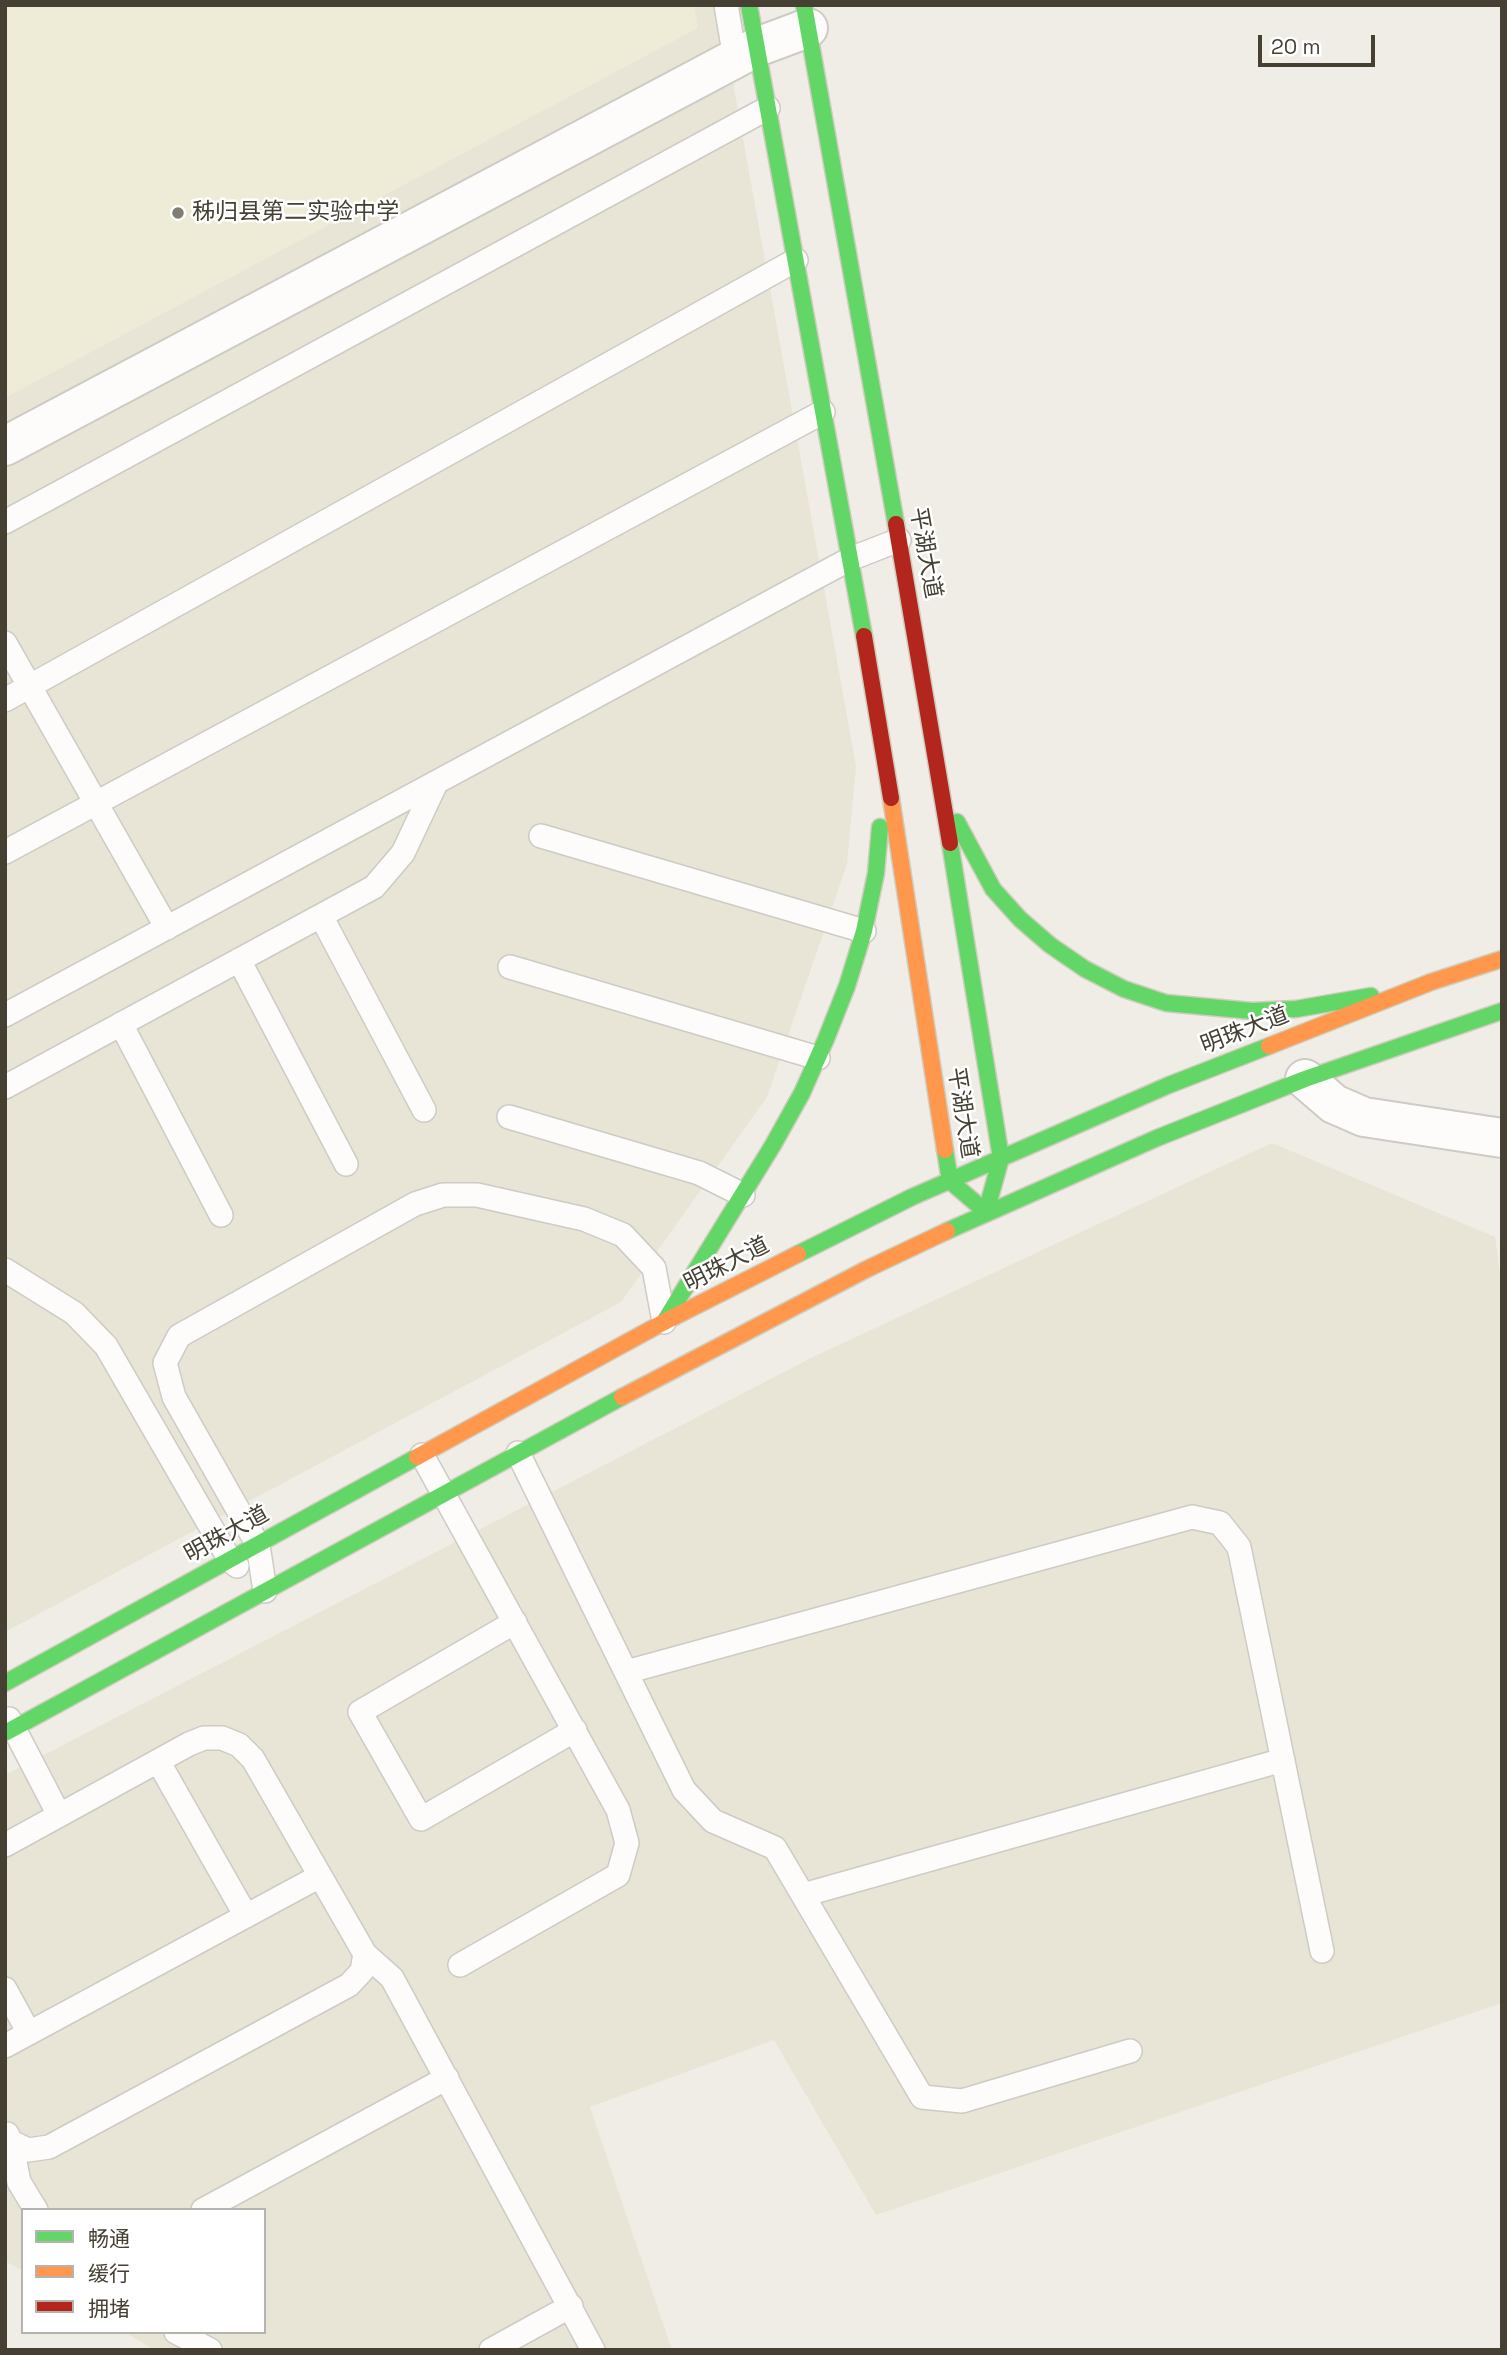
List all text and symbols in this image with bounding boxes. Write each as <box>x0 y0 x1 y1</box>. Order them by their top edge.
scale bar <box>1262 21 1379 65</box>
text: 20 m <box>1271 33 1321 60</box>
place label: 秭归县第二实验中学 <box>192 199 399 227</box>
marker: 秭归县第二实验中学 <box>170 205 186 221</box>
street label: 平湖大道 <box>903 505 947 601</box>
street label: 明珠大道 <box>1197 1002 1293 1060</box>
street label: 平湖大道 <box>941 1065 983 1161</box>
street label: 明珠大道 <box>680 1232 774 1298</box>
street label: 明珠大道 <box>180 1501 274 1569</box>
legend <box>21 2208 266 2334</box>
text: 畅通 <box>88 2225 130 2252</box>
text: 缓行 <box>88 2260 130 2287</box>
text: 拥堵 <box>88 2295 130 2322</box>

